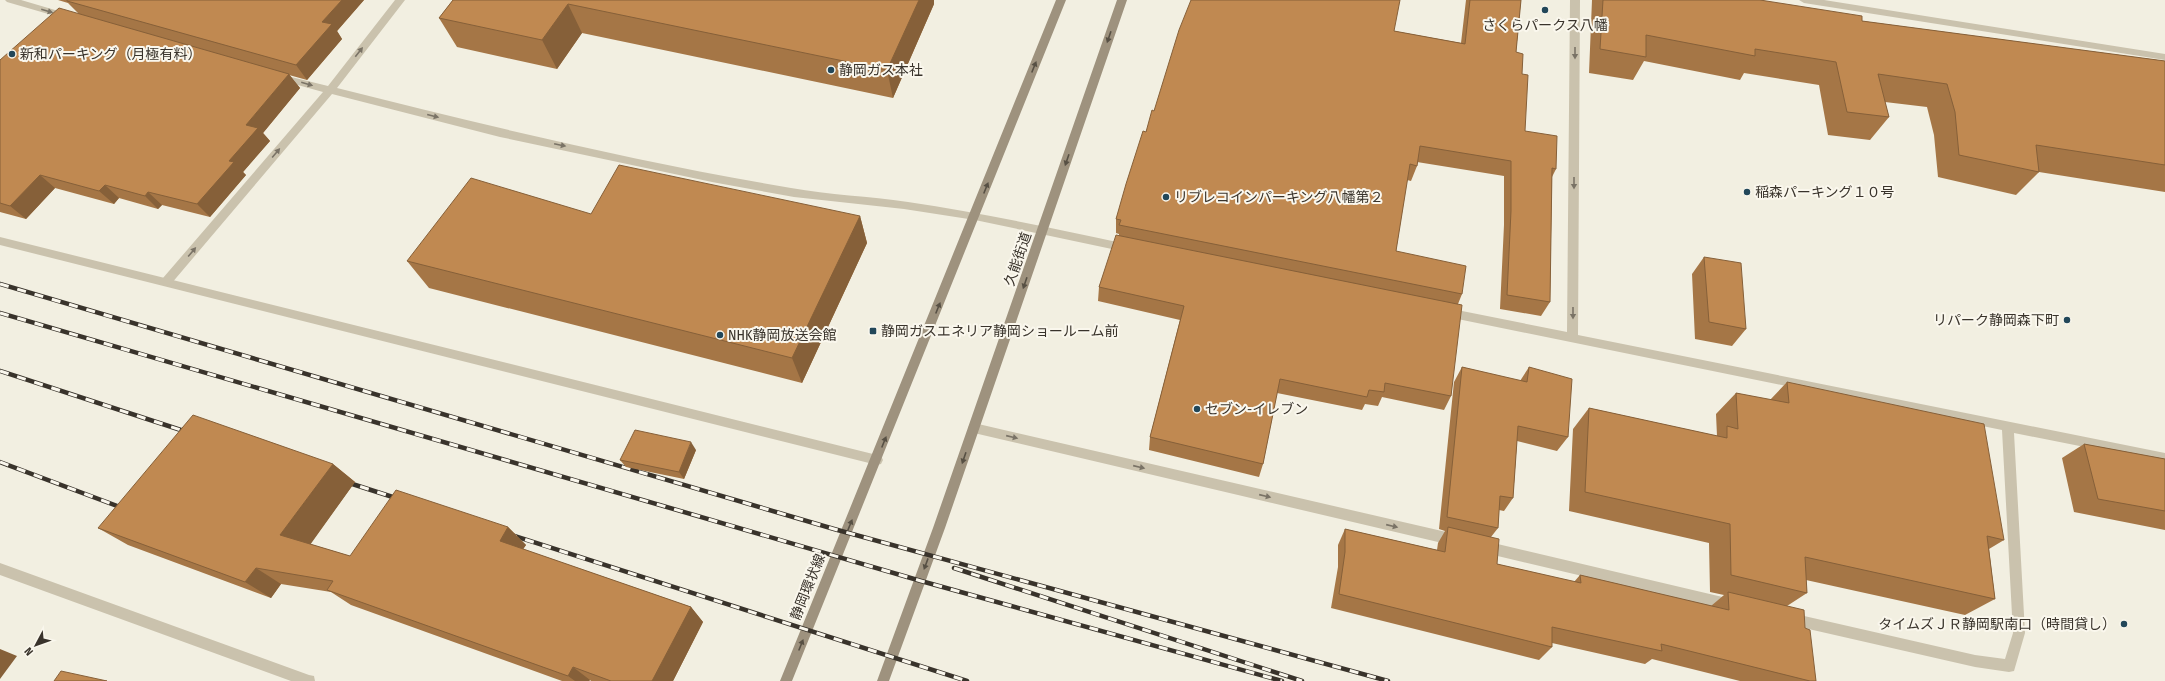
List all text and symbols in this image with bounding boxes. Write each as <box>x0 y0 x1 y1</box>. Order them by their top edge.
marker: さくらパークス八幡 <box>1540 5 1550 15</box>
one-way arrow <box>41 8 53 14</box>
place label: さくらパークス八幡 <box>1482 17 1608 34</box>
one-way arrow <box>1106 31 1112 43</box>
place label: 新和パーキング（月極有料） <box>20 46 202 63</box>
one-way arrow <box>354 47 363 58</box>
one-way arrow <box>1572 47 1578 60</box>
marker: 新和パーキング（月極有料） <box>7 49 17 59</box>
one-way arrow <box>1032 60 1038 72</box>
place label: 静岡ガス本社 <box>839 62 923 79</box>
marker: 静岡ガス本社 <box>826 65 836 75</box>
one-way arrow <box>301 81 313 87</box>
one-way arrow <box>427 113 439 119</box>
one-way arrow <box>553 143 566 149</box>
one-way arrow <box>272 147 281 158</box>
one-way arrow <box>1064 154 1070 166</box>
one-way arrow <box>1571 177 1577 190</box>
one-way arrow <box>984 181 990 193</box>
place label: 稲森パーキング１０号 <box>1755 184 1895 201</box>
marker: 稲森パーキング１０号 <box>1742 187 1752 197</box>
place label: リブレコインパーキング八幡第２ <box>1174 189 1384 206</box>
marker: リブレコインパーキング八幡第２ <box>1161 192 1171 202</box>
street label: 久能街道 <box>1001 230 1035 288</box>
one-way arrow <box>187 246 196 257</box>
one-way arrow <box>1022 277 1028 289</box>
one-way arrow <box>935 302 941 314</box>
one-way arrow <box>1570 307 1576 320</box>
place label: リパーク静岡森下町 <box>1933 312 2059 329</box>
marker: リパーク静岡森下町 <box>2062 315 2072 325</box>
place label: 静岡ガスエネリア静岡ショールーム前 <box>881 323 1119 340</box>
marker: 静岡ガスエネリア静岡ショールーム前 <box>868 326 878 336</box>
place label: NHK静岡放送会館 <box>728 327 836 344</box>
marker: NHK静岡放送会館 <box>715 330 725 340</box>
place label: セブン-イレブン <box>1205 401 1308 418</box>
marker: セブン-イレブン <box>1192 404 1202 414</box>
one-way arrow <box>1006 435 1018 441</box>
one-way arrow <box>881 436 887 447</box>
one-way arrow <box>960 453 966 465</box>
one-way arrow <box>1133 464 1145 470</box>
one-way arrow <box>1259 494 1272 500</box>
one-way arrow <box>847 519 853 530</box>
one-way arrow <box>1386 523 1398 529</box>
street label: 静岡環状線 <box>787 551 829 623</box>
one-way arrow <box>923 559 929 571</box>
place label: タイムズＪＲ静岡駅南口（時間貸し） <box>1878 616 2116 633</box>
marker: タイムズＪＲ静岡駅南口（時間貸し） <box>2119 619 2129 629</box>
north arrow <box>16 625 56 665</box>
one-way arrow <box>798 638 804 650</box>
text: N <box>22 644 36 658</box>

